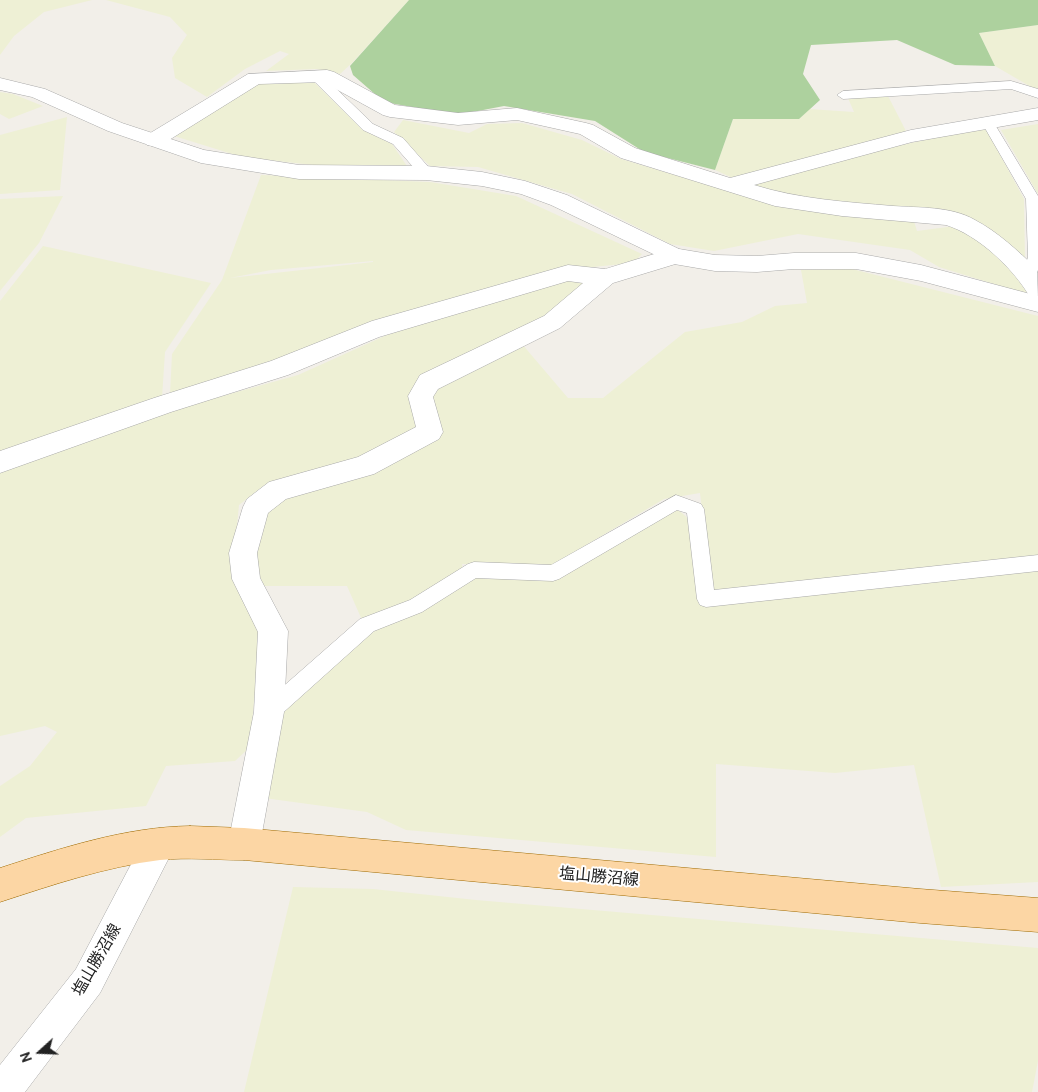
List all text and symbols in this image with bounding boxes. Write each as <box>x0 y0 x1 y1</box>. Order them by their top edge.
street label: 塩山勝沼線 <box>558 864 640 890</box>
street label: 塩山勝沼線 <box>69 921 125 999</box>
north arrow <box>15 1027 65 1077</box>
text: N <box>16 1049 36 1065</box>

